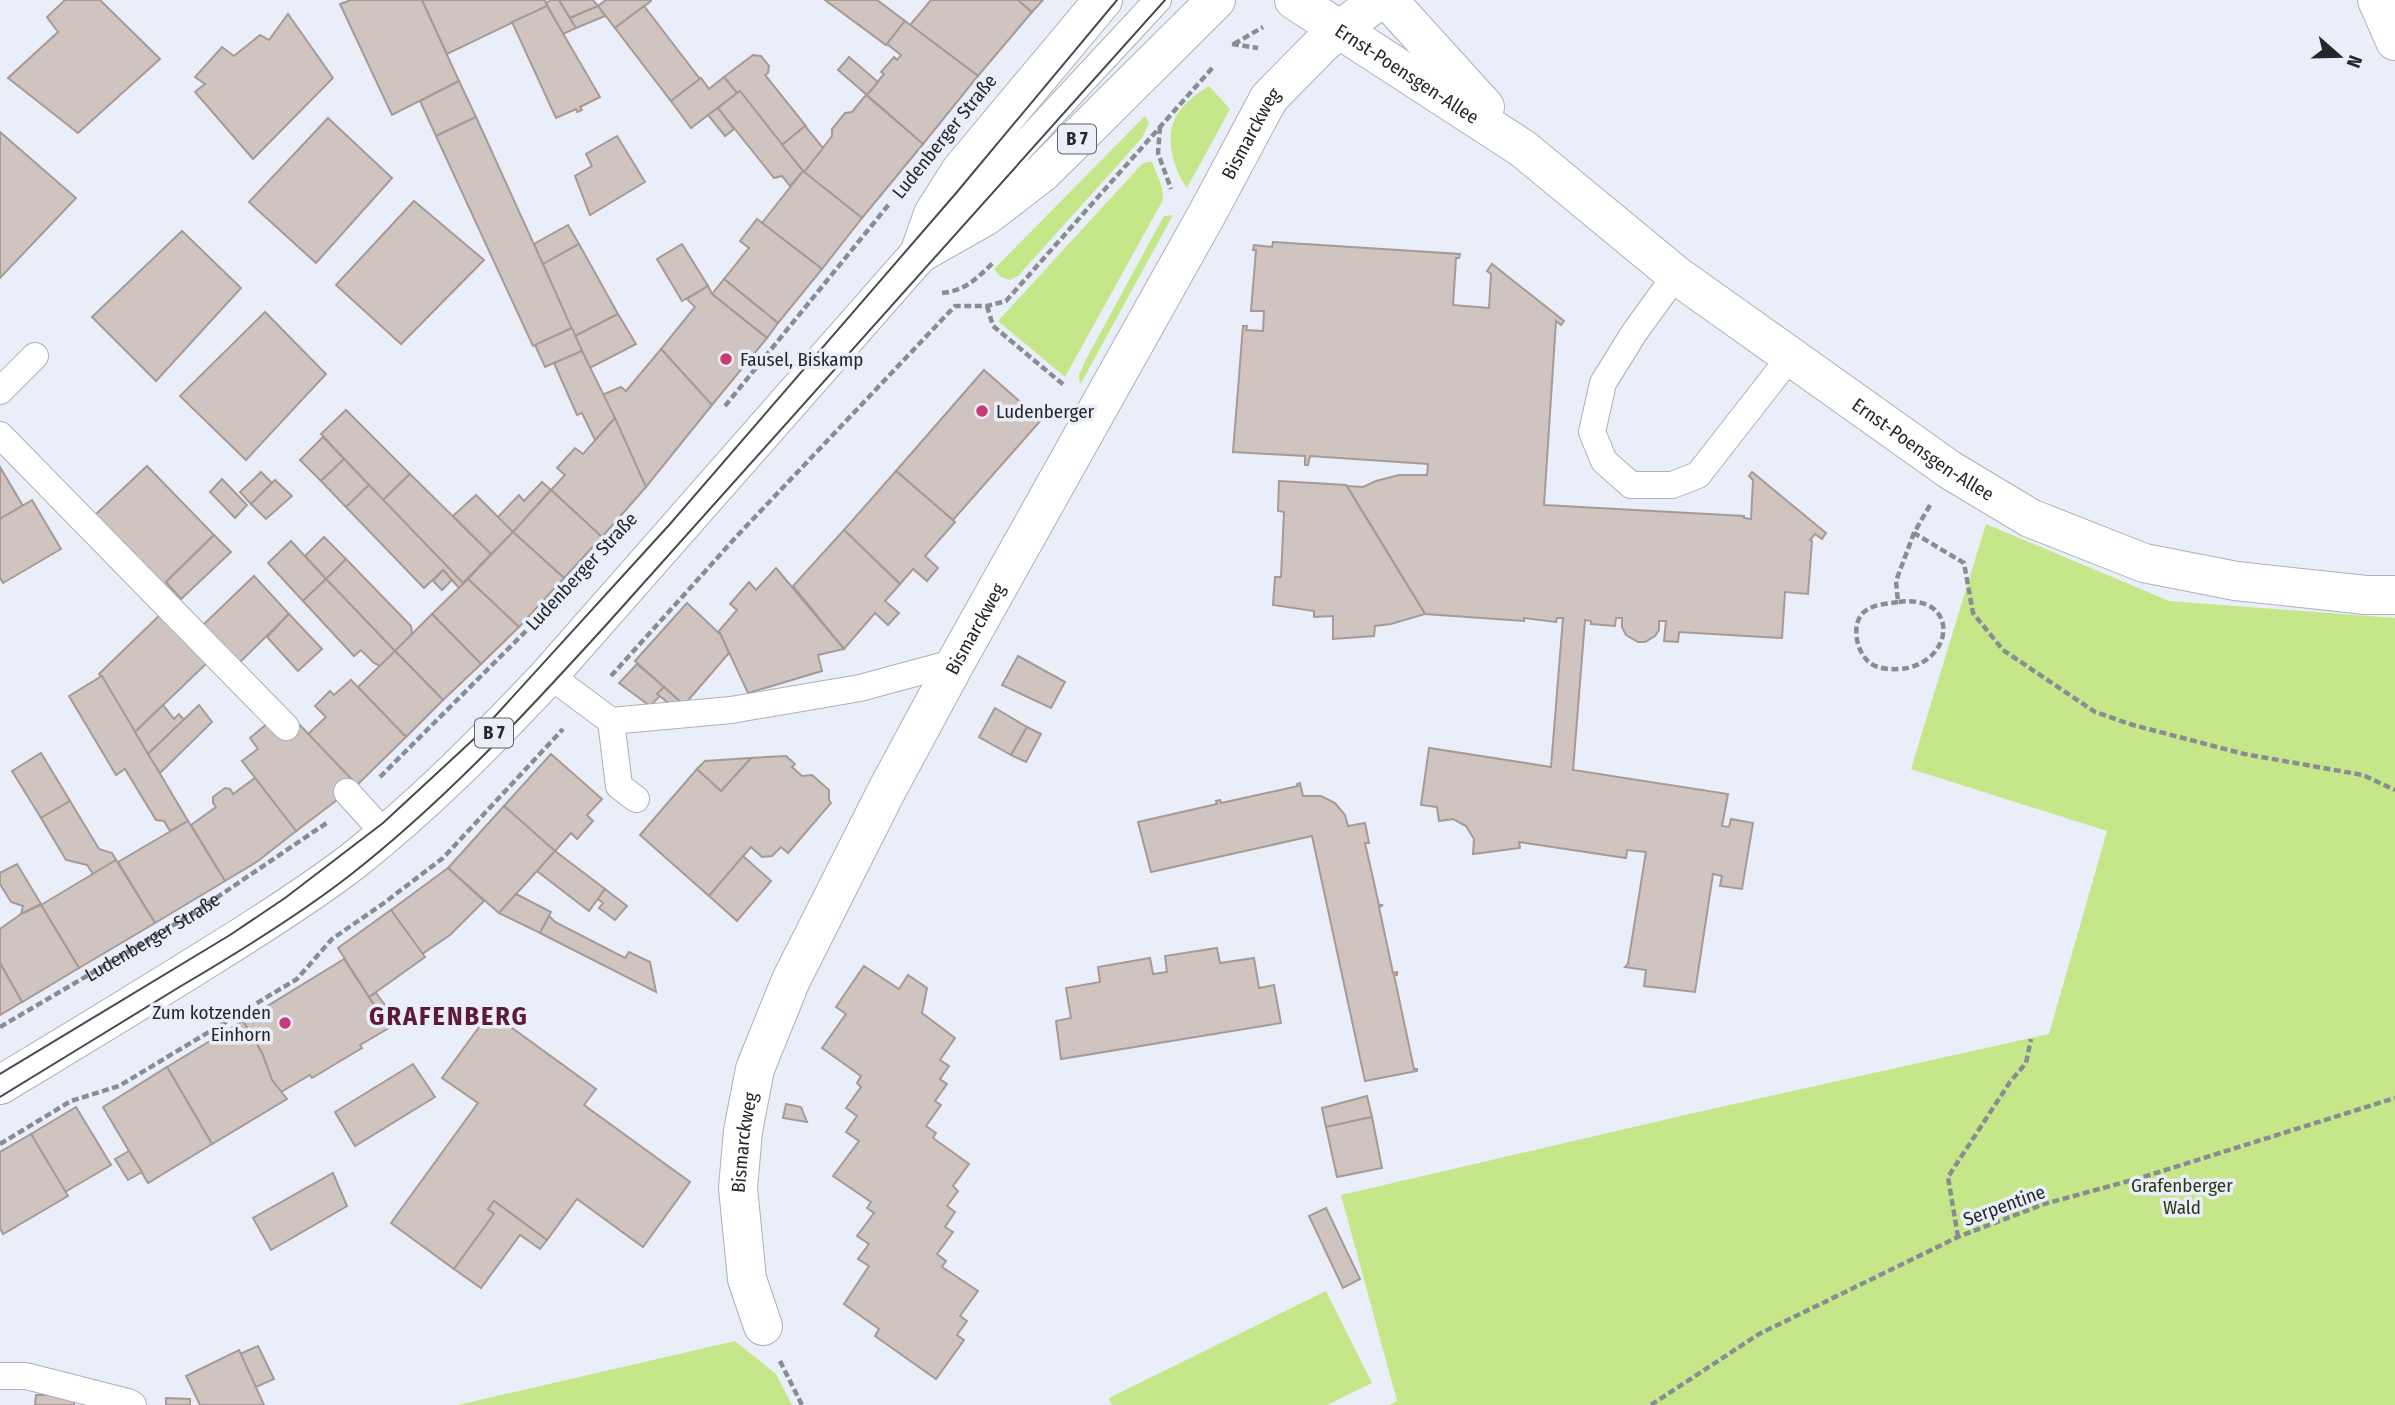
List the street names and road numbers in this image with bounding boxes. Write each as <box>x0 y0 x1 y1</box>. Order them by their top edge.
street label: Ernst-Poensgen-Allee <box>1331 19 1483 129</box>
street label: Ludenberger Straße <box>887 70 1002 203</box>
street label: Bismarckweg <box>1217 83 1285 183</box>
road number: B 7 <box>1058 124 1096 154</box>
street label: Ernst-Poensgen-Allee <box>1848 393 1998 506</box>
street label: Ludenberger Straße <box>521 507 642 635</box>
street label: Bismarckweg <box>940 579 1010 679</box>
road number: B 7 <box>475 718 513 748</box>
street label: Ludenberger Straße <box>81 888 224 986</box>
street label: Bismarckweg <box>727 1090 762 1194</box>
street label: Serpentine <box>1960 1180 2048 1231</box>

